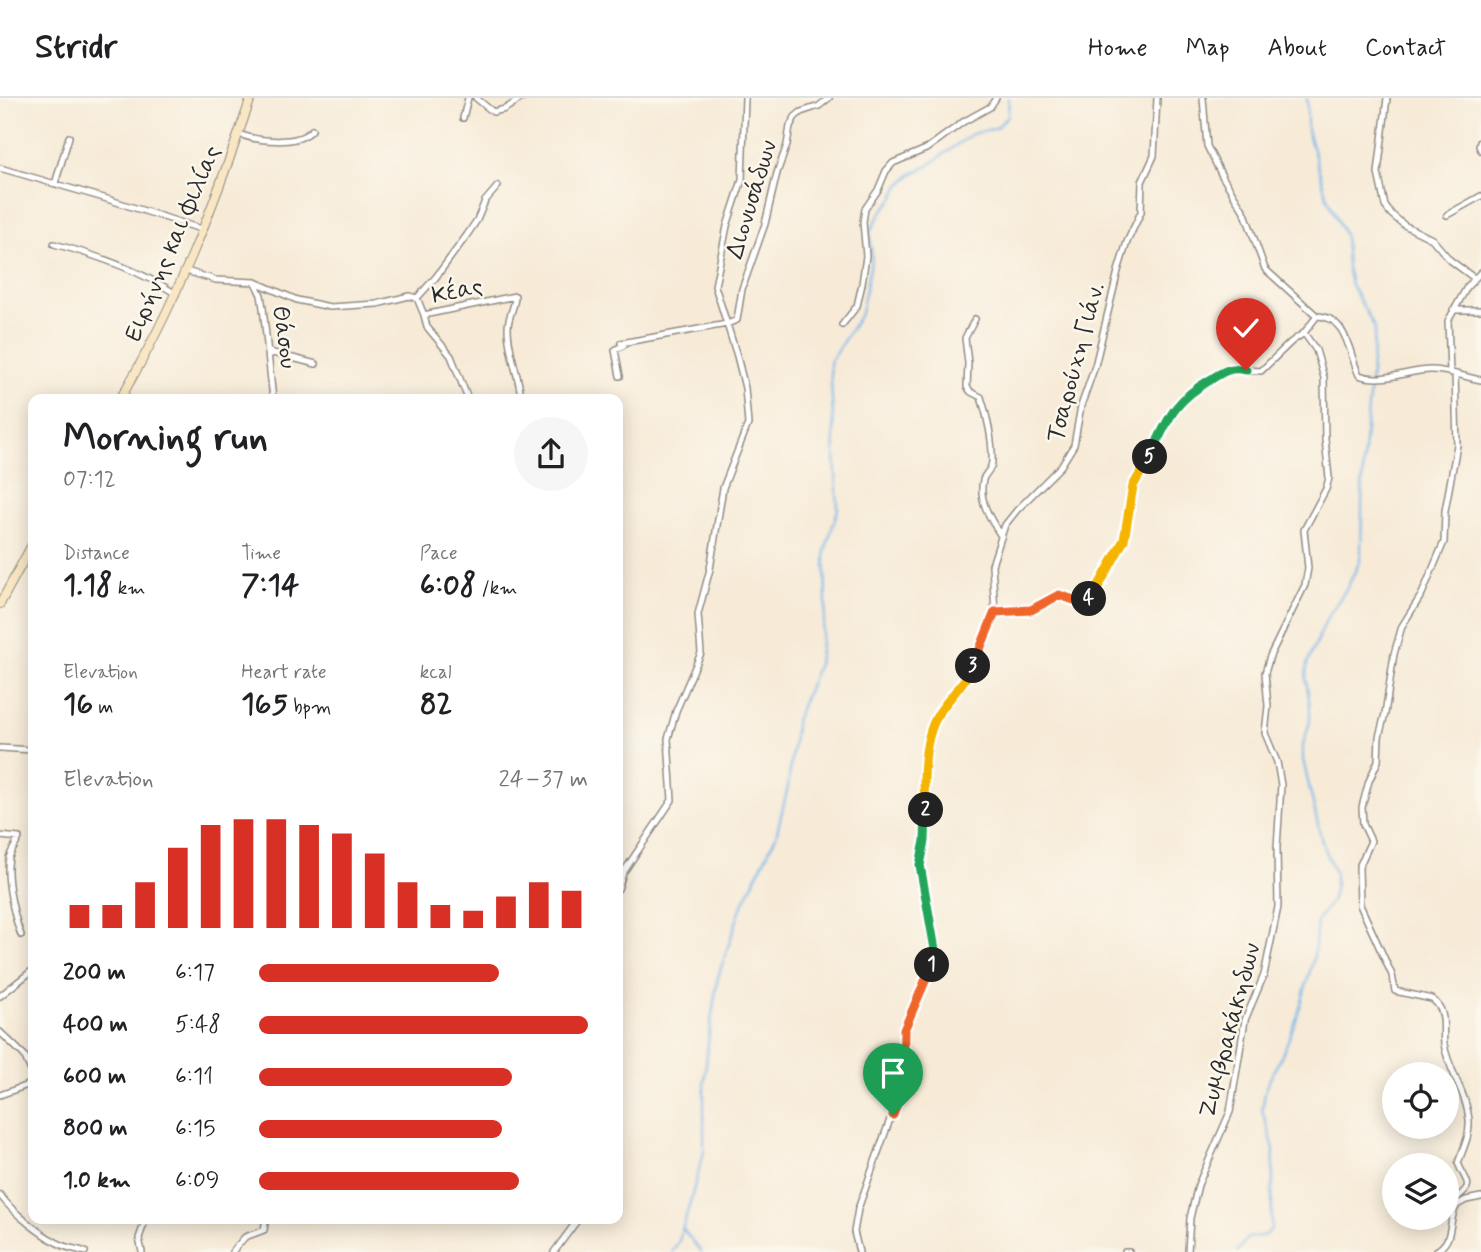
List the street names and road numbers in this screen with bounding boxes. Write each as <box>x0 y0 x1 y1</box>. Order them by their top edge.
street label: Διονυσάδων <box>720 136 785 263</box>
street label: Ειρήνης και Φιλίας <box>118 141 229 346</box>
street label: Κέας <box>429 270 486 312</box>
street label: Τσαρούχη Γιάν. <box>1040 279 1113 446</box>
street label: Θάσου <box>264 304 303 371</box>
street label: Ζυμβρακάκηδων <box>1192 940 1269 1121</box>

